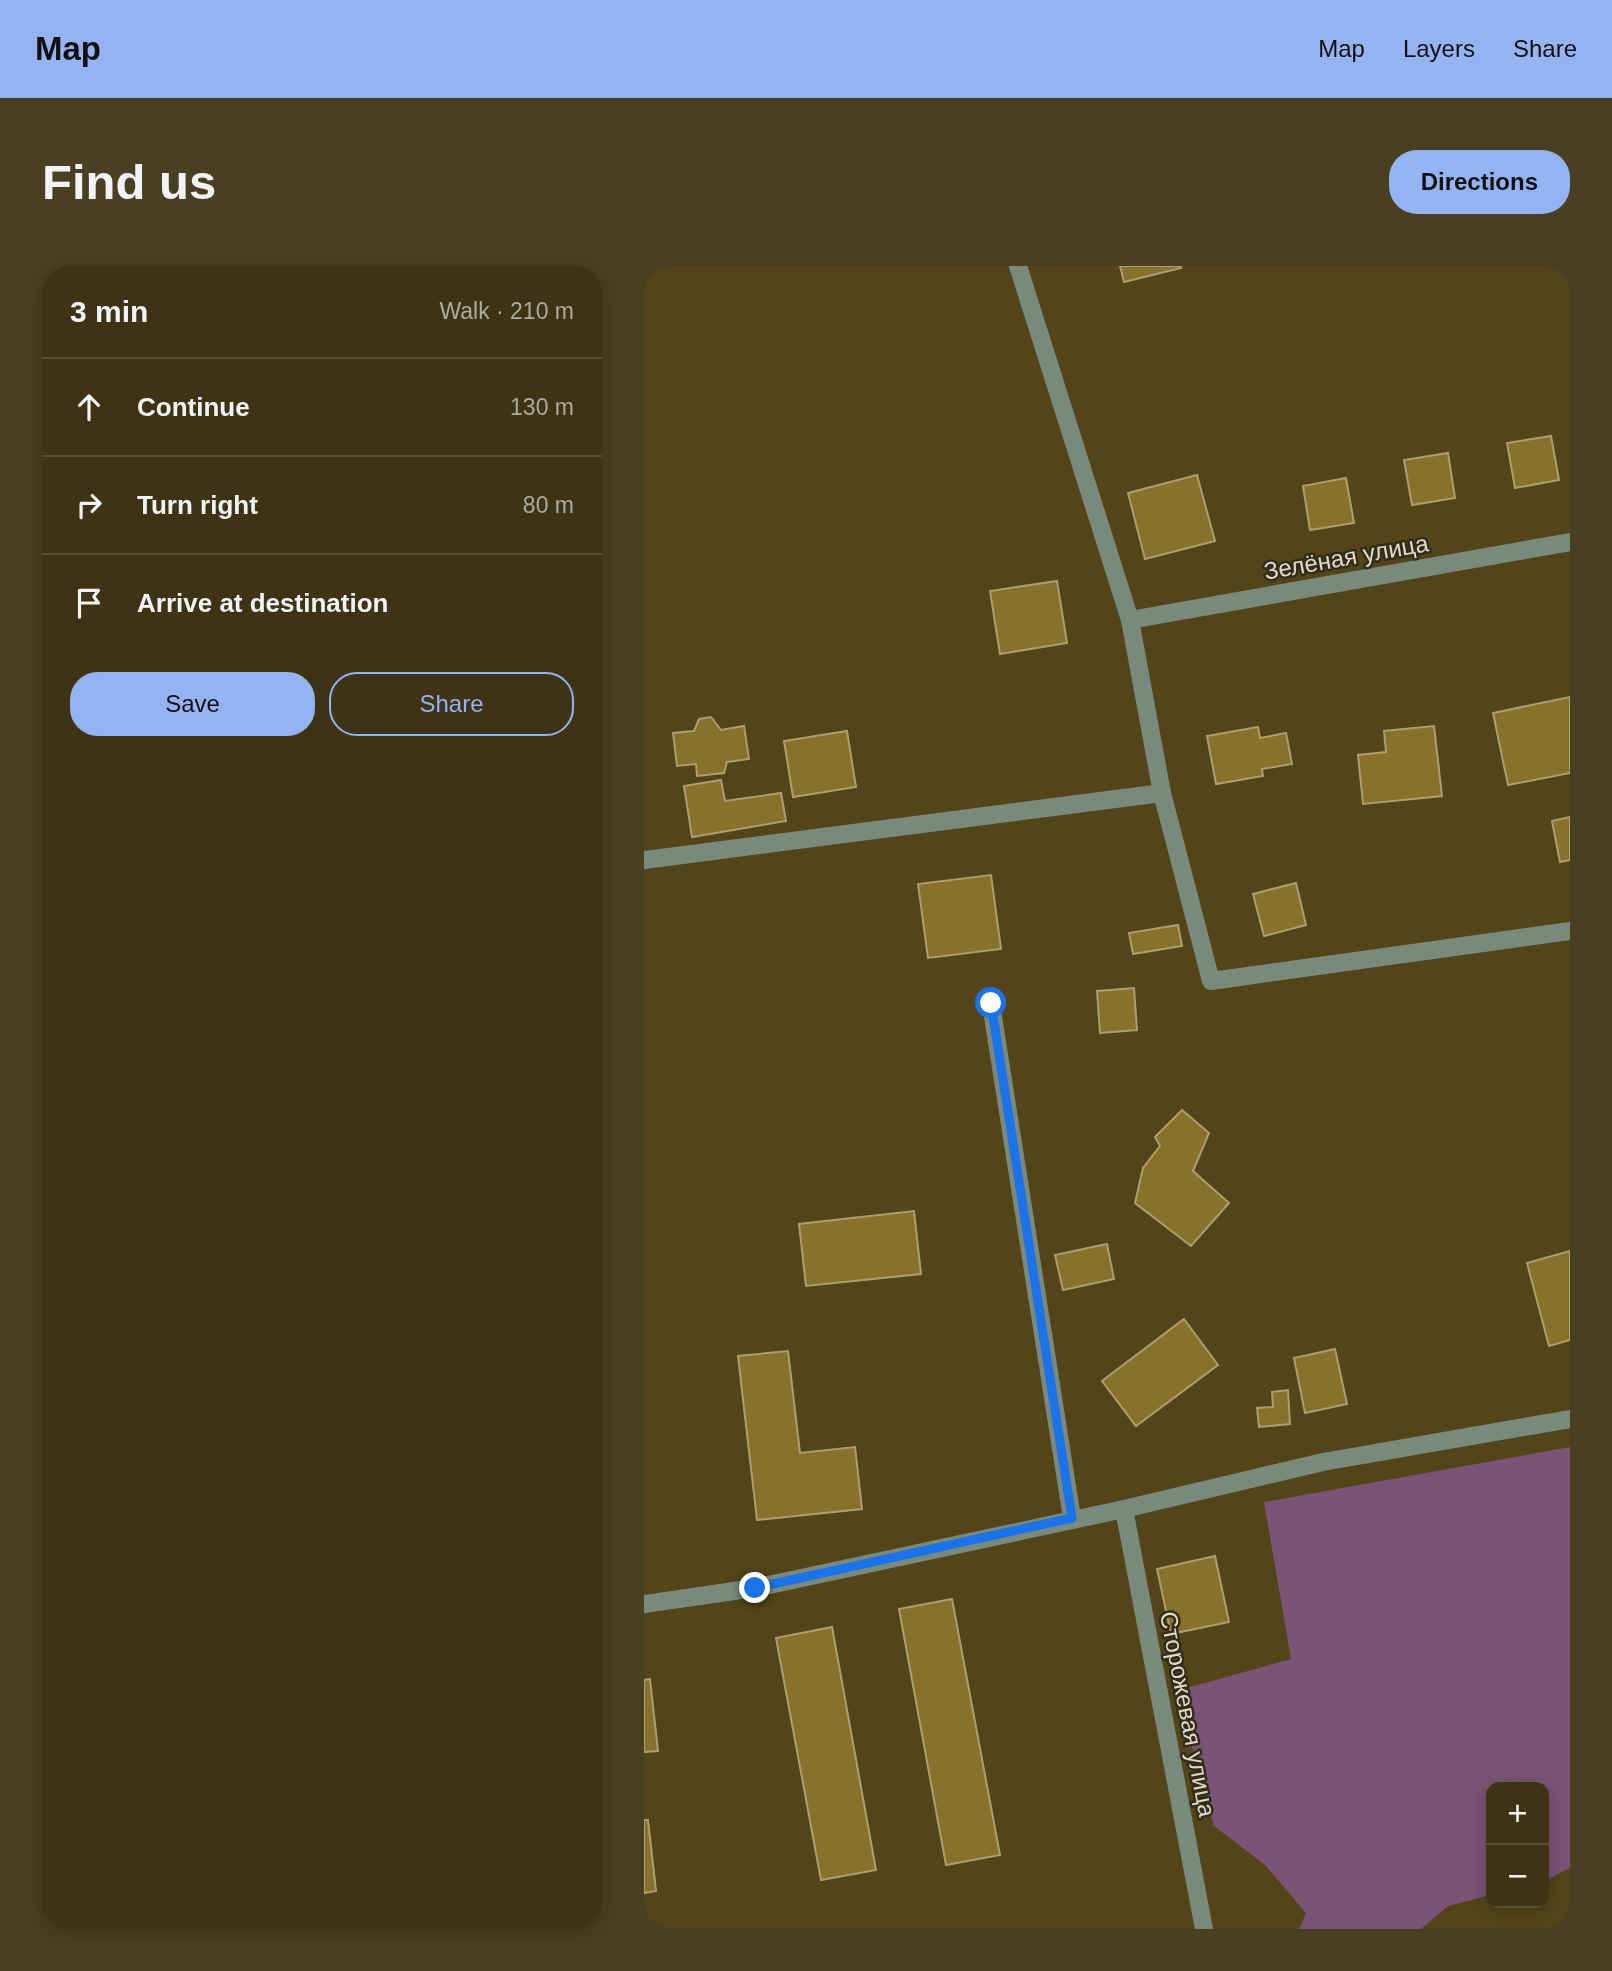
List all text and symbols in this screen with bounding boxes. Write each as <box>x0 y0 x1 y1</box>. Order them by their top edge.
text: Map <box>35 30 101 67</box>
text: Map <box>1318 35 1365 62</box>
text: Layers <box>1403 35 1475 62</box>
text: Share <box>1513 35 1577 62</box>
button: Directions <box>1389 150 1570 214</box>
text: Find us <box>42 155 216 209</box>
text: 3 min <box>70 295 148 328</box>
text: Walk · 210 m <box>439 298 574 324</box>
icon: ahead <box>70 388 108 426</box>
text: Continue <box>137 392 250 422</box>
text: 130 m <box>510 394 574 420</box>
icon: right <box>70 486 108 524</box>
text: Turn right <box>137 490 258 520</box>
text: 80 m <box>523 492 574 518</box>
street label: Зелёная улица <box>1262 529 1431 585</box>
icon: arrive <box>70 584 108 622</box>
text: Arrive at destination <box>137 588 388 618</box>
button: Save <box>70 672 315 736</box>
button: Share <box>329 672 574 736</box>
route start <box>975 987 1006 1018</box>
route end <box>739 1572 770 1603</box>
street label: Сторожевая улица <box>1155 1609 1221 1820</box>
map controls <box>1486 1782 1549 1908</box>
button: + <box>1486 1782 1549 1845</box>
button: − <box>1486 1845 1549 1908</box>

